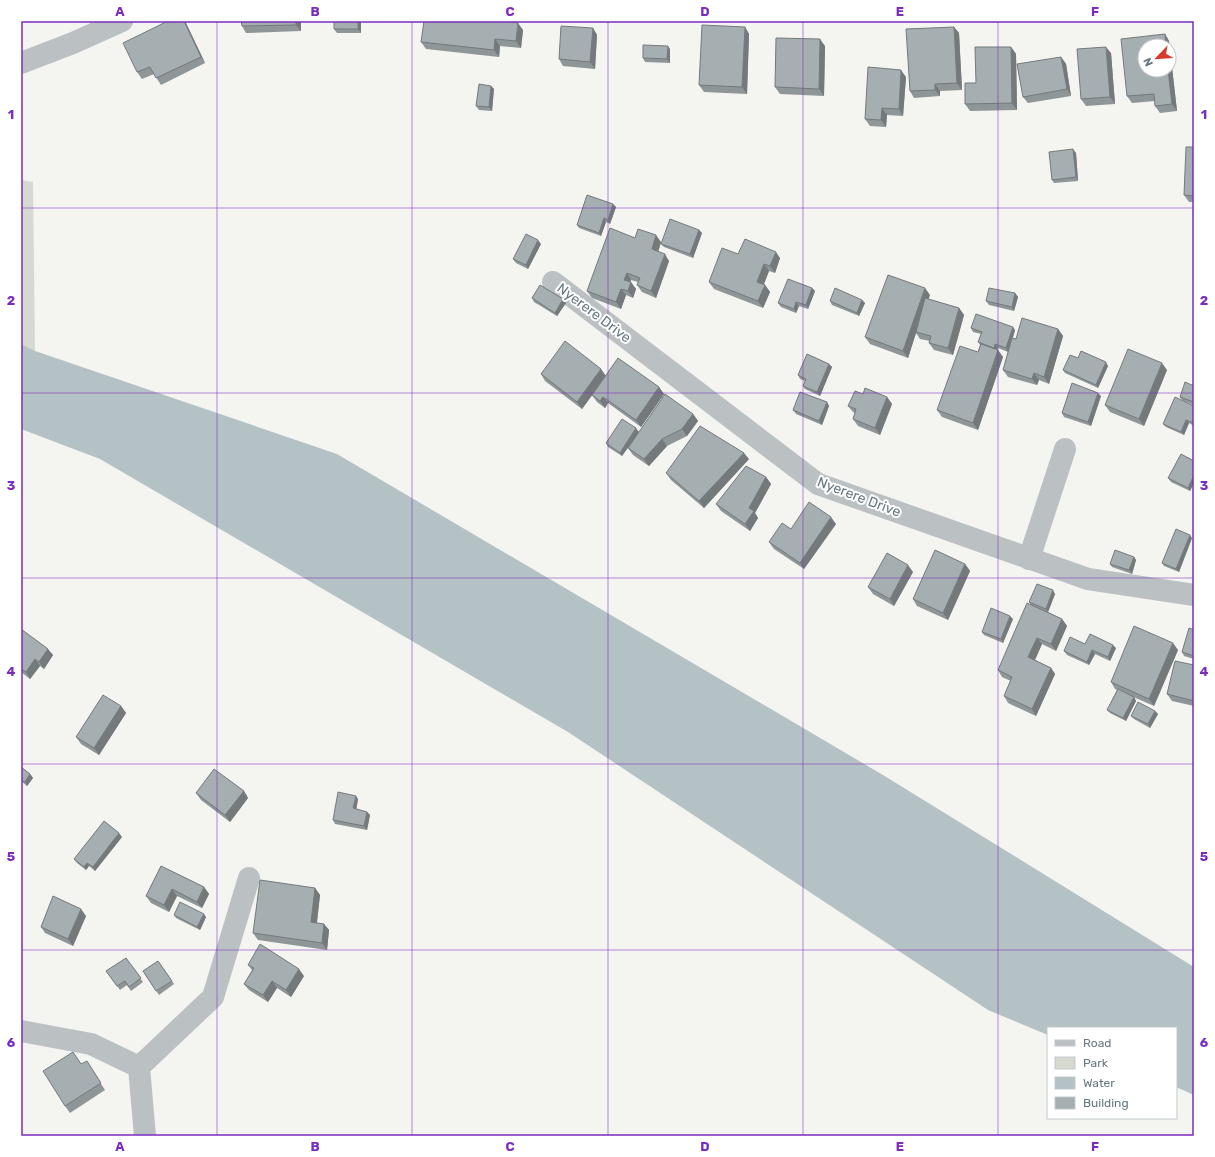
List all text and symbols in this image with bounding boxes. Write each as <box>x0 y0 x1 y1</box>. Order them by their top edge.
text: A <box>115 4 125 19</box>
text: B <box>310 4 320 19</box>
text: C <box>505 4 515 19</box>
text: D <box>700 4 710 19</box>
text: E <box>896 4 904 19</box>
text: F <box>1091 4 1099 19</box>
north arrow <box>1137 38 1177 78</box>
text: N <box>1141 56 1156 68</box>
text: 1 <box>8 107 14 122</box>
text: 1 <box>1201 107 1207 122</box>
street label: Nyerere Drive <box>554 280 634 346</box>
text: 2 <box>7 293 15 308</box>
text: 2 <box>1200 293 1208 308</box>
street label: Nyerere Drive <box>815 473 903 521</box>
text: 3 <box>7 478 16 493</box>
text: 3 <box>1200 478 1209 493</box>
text: 4 <box>7 664 16 679</box>
text: 4 <box>1200 664 1209 679</box>
text: 5 <box>7 849 15 864</box>
text: 5 <box>1200 849 1208 864</box>
legend <box>1047 1027 1177 1119</box>
text: 6 <box>7 1035 16 1050</box>
text: 6 <box>1200 1035 1209 1050</box>
text: Road <box>1083 1036 1111 1050</box>
text: Park <box>1083 1056 1109 1070</box>
text: Water <box>1083 1076 1115 1090</box>
text: Building <box>1083 1096 1129 1110</box>
text: A <box>115 1139 125 1154</box>
text: B <box>310 1139 320 1154</box>
text: C <box>505 1139 515 1154</box>
text: D <box>700 1139 710 1154</box>
text: E <box>896 1139 904 1154</box>
text: F <box>1091 1139 1099 1154</box>

